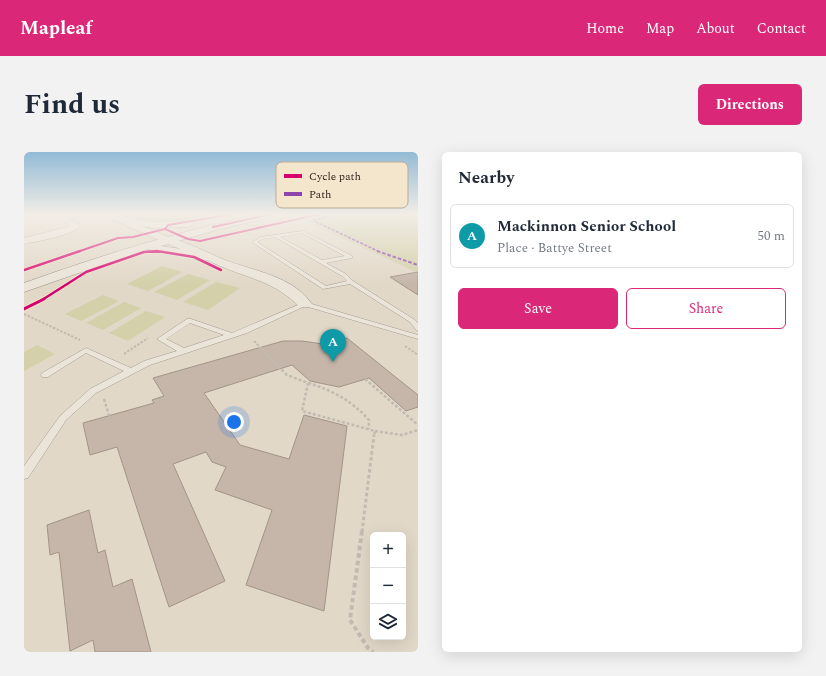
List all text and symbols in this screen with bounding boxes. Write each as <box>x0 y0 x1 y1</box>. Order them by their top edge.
text: Mapleaf <box>20 14 92 43</box>
text: Home <box>586 18 624 39</box>
text: Map <box>646 18 674 39</box>
text: About <box>696 18 735 39</box>
text: Contact <box>757 18 806 39</box>
text: Find us <box>24 83 120 126</box>
button: Directions <box>698 84 802 125</box>
legend <box>276 162 408 208</box>
text: Nearby <box>458 165 514 191</box>
text: Cycle path <box>309 168 361 185</box>
text: Path <box>309 186 331 203</box>
text: Mackinnon Senior School <box>497 215 676 238</box>
text: A <box>467 226 477 246</box>
text: 50 m <box>758 226 785 246</box>
text: Place · Battye Street <box>497 238 612 258</box>
button: Save <box>458 288 618 329</box>
button: Share <box>626 288 786 329</box>
pin: A <box>320 329 346 362</box>
your location <box>224 412 244 432</box>
map controls <box>370 532 406 640</box>
button: + <box>370 532 406 568</box>
button: − <box>370 568 406 604</box>
button: layers <box>370 604 406 640</box>

